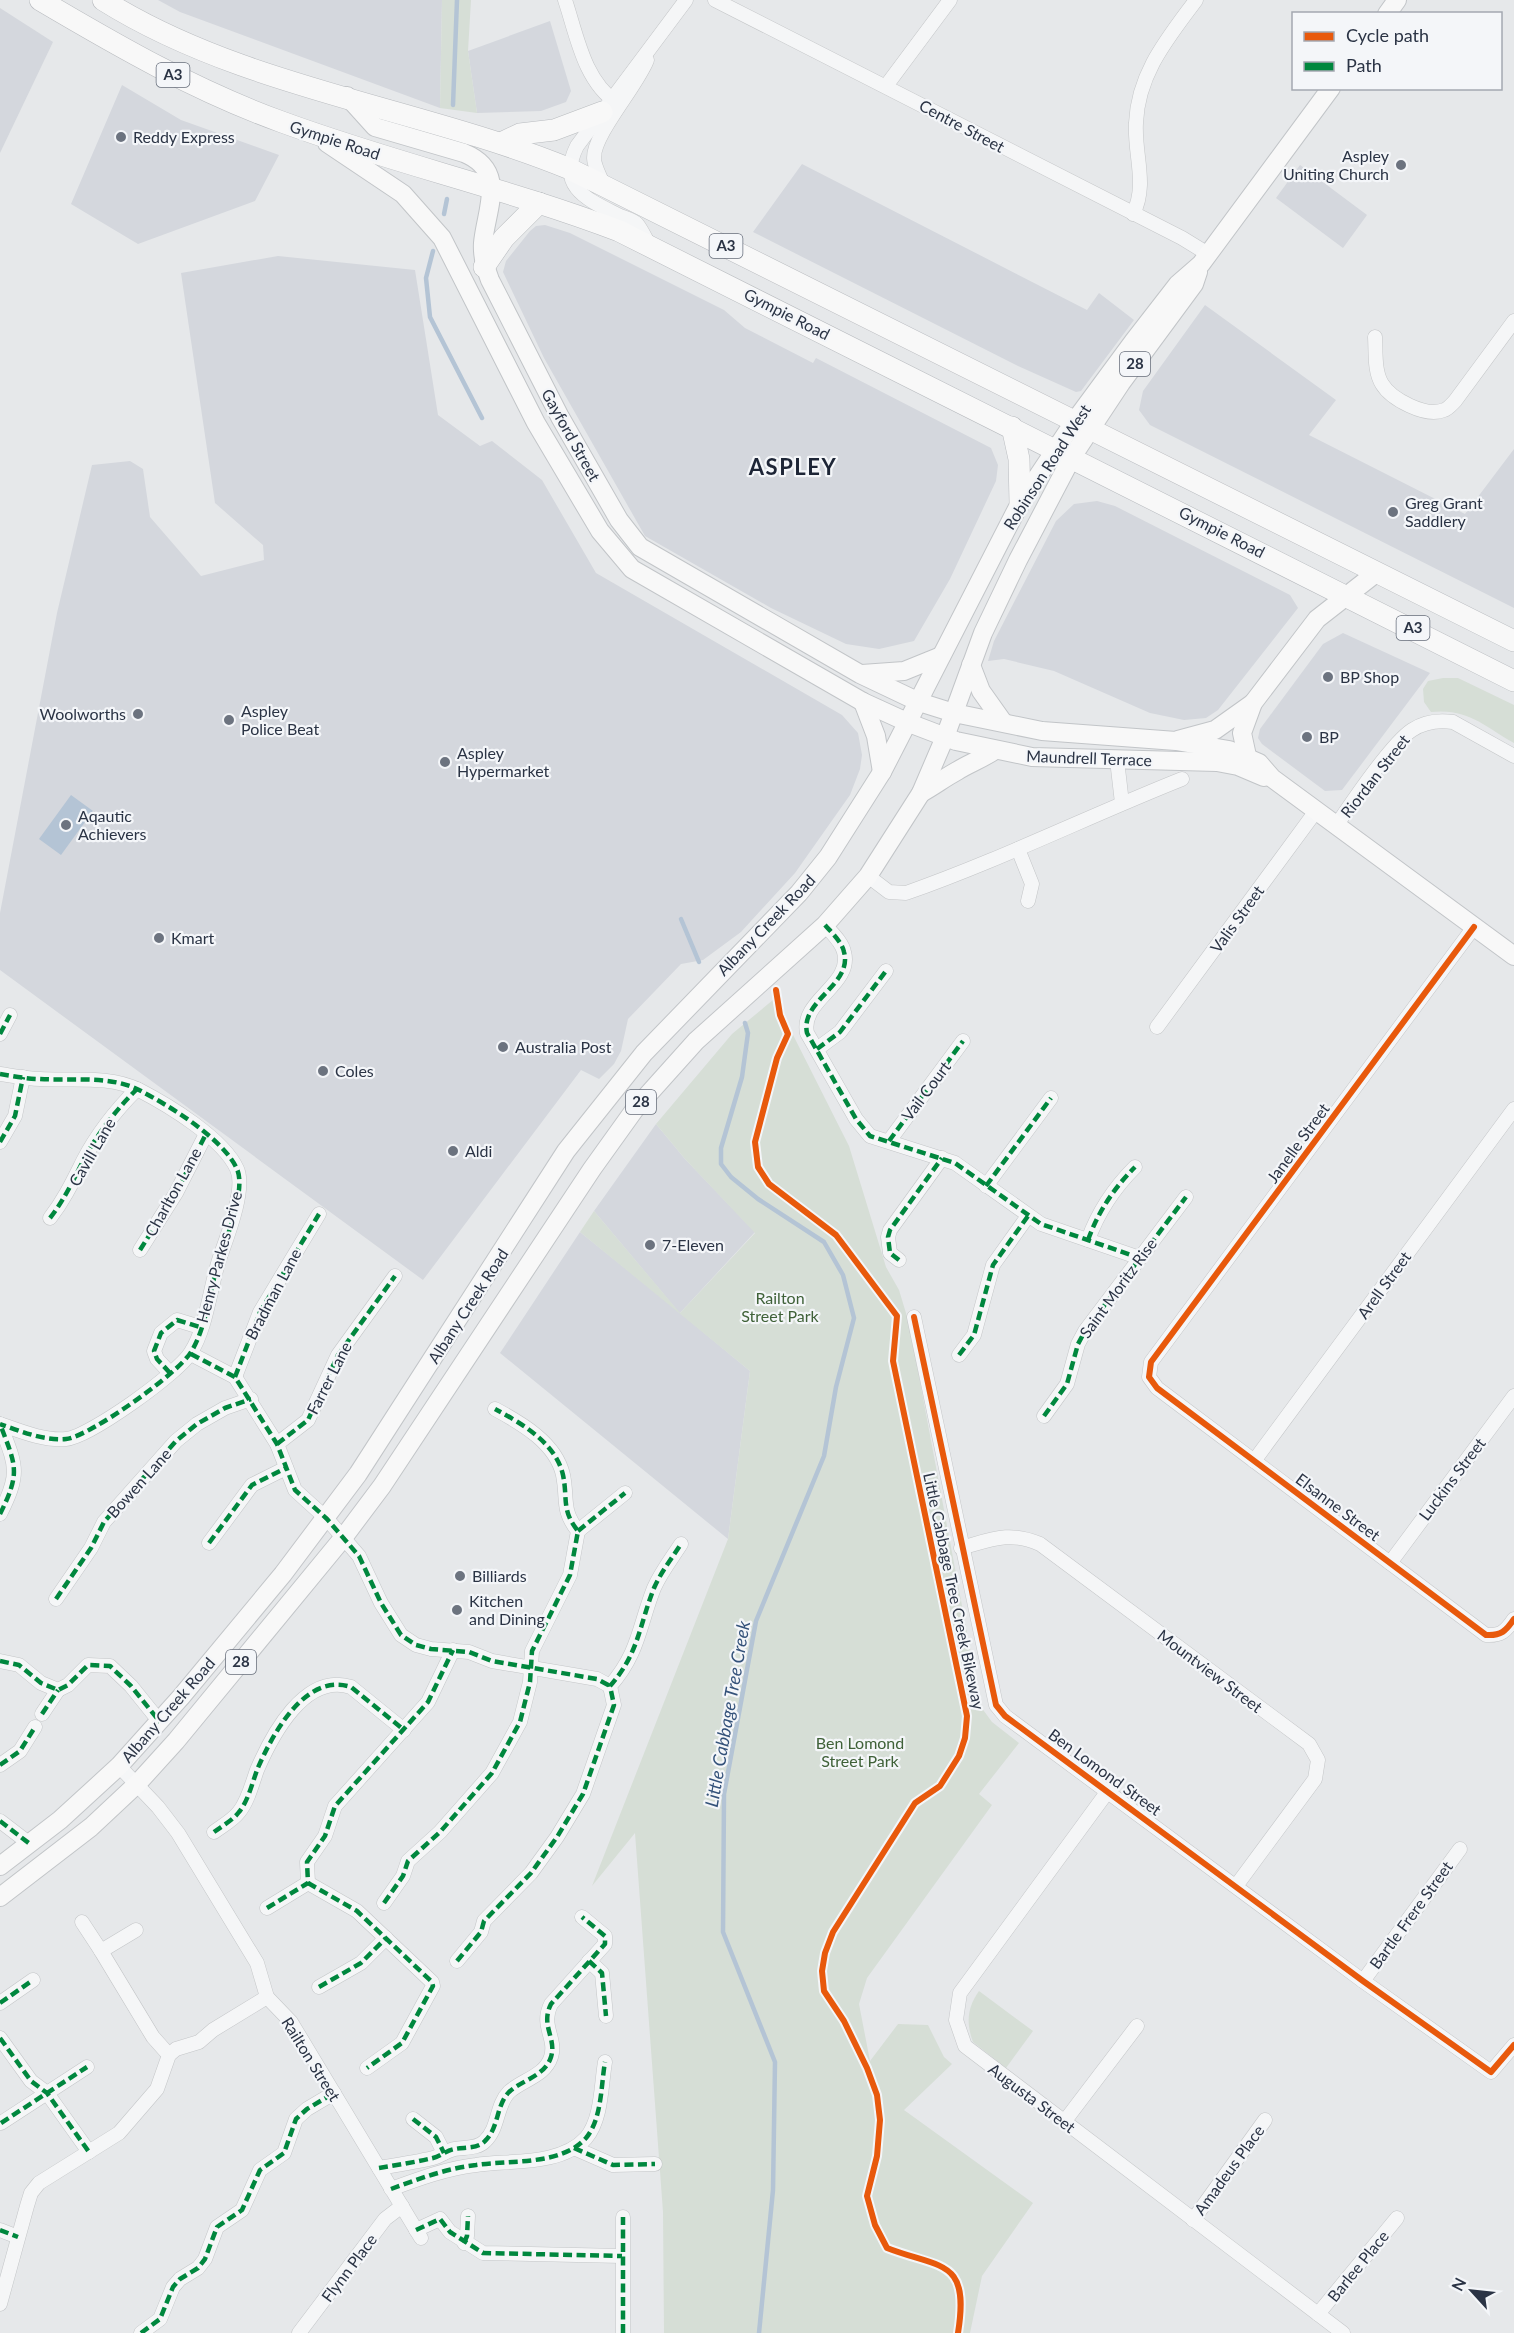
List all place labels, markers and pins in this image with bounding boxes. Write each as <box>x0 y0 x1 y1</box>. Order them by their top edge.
place label: Reddy Express <box>133 127 235 146</box>
marker: Reddy Express <box>114 130 128 144</box>
place label: Aspley Uniting Church <box>1283 146 1390 183</box>
marker: Aspley Uniting Church <box>1394 158 1408 172</box>
place label: Greg Grant Saddlery <box>1405 493 1483 530</box>
marker: Greg Grant Saddlery <box>1386 505 1400 519</box>
place label: BP Shop <box>1340 667 1399 686</box>
marker: BP Shop <box>1321 670 1335 684</box>
place label: Aspley Police Beat <box>241 701 319 738</box>
place label: Woolworths <box>39 704 126 723</box>
marker: Woolworths <box>131 707 145 721</box>
marker: Aspley Police Beat <box>222 713 236 727</box>
place label: BP <box>1319 727 1339 746</box>
marker: BP <box>1300 730 1314 744</box>
place label: Aspley Hypermarket <box>457 743 550 780</box>
marker: Aspley Hypermarket <box>438 755 452 769</box>
place label: Aqautic Achievers <box>78 806 147 843</box>
marker: Aqautic Achievers <box>59 818 73 832</box>
place label: Kmart <box>171 928 215 947</box>
marker: Kmart <box>152 931 166 945</box>
place label: Australia Post <box>515 1037 612 1056</box>
marker: Australia Post <box>496 1040 510 1054</box>
place label: Coles <box>335 1061 374 1080</box>
marker: Coles <box>316 1064 330 1078</box>
place label: Aldi <box>465 1141 492 1160</box>
marker: Aldi <box>446 1144 460 1158</box>
place label: 7-Eleven <box>662 1235 724 1254</box>
marker: 7-Eleven <box>643 1238 657 1252</box>
place label: Billiards <box>472 1566 527 1585</box>
marker: Billiards <box>453 1569 467 1583</box>
place label: Kitchen and Dining <box>469 1591 545 1628</box>
marker: Kitchen and Dining <box>450 1603 464 1617</box>

